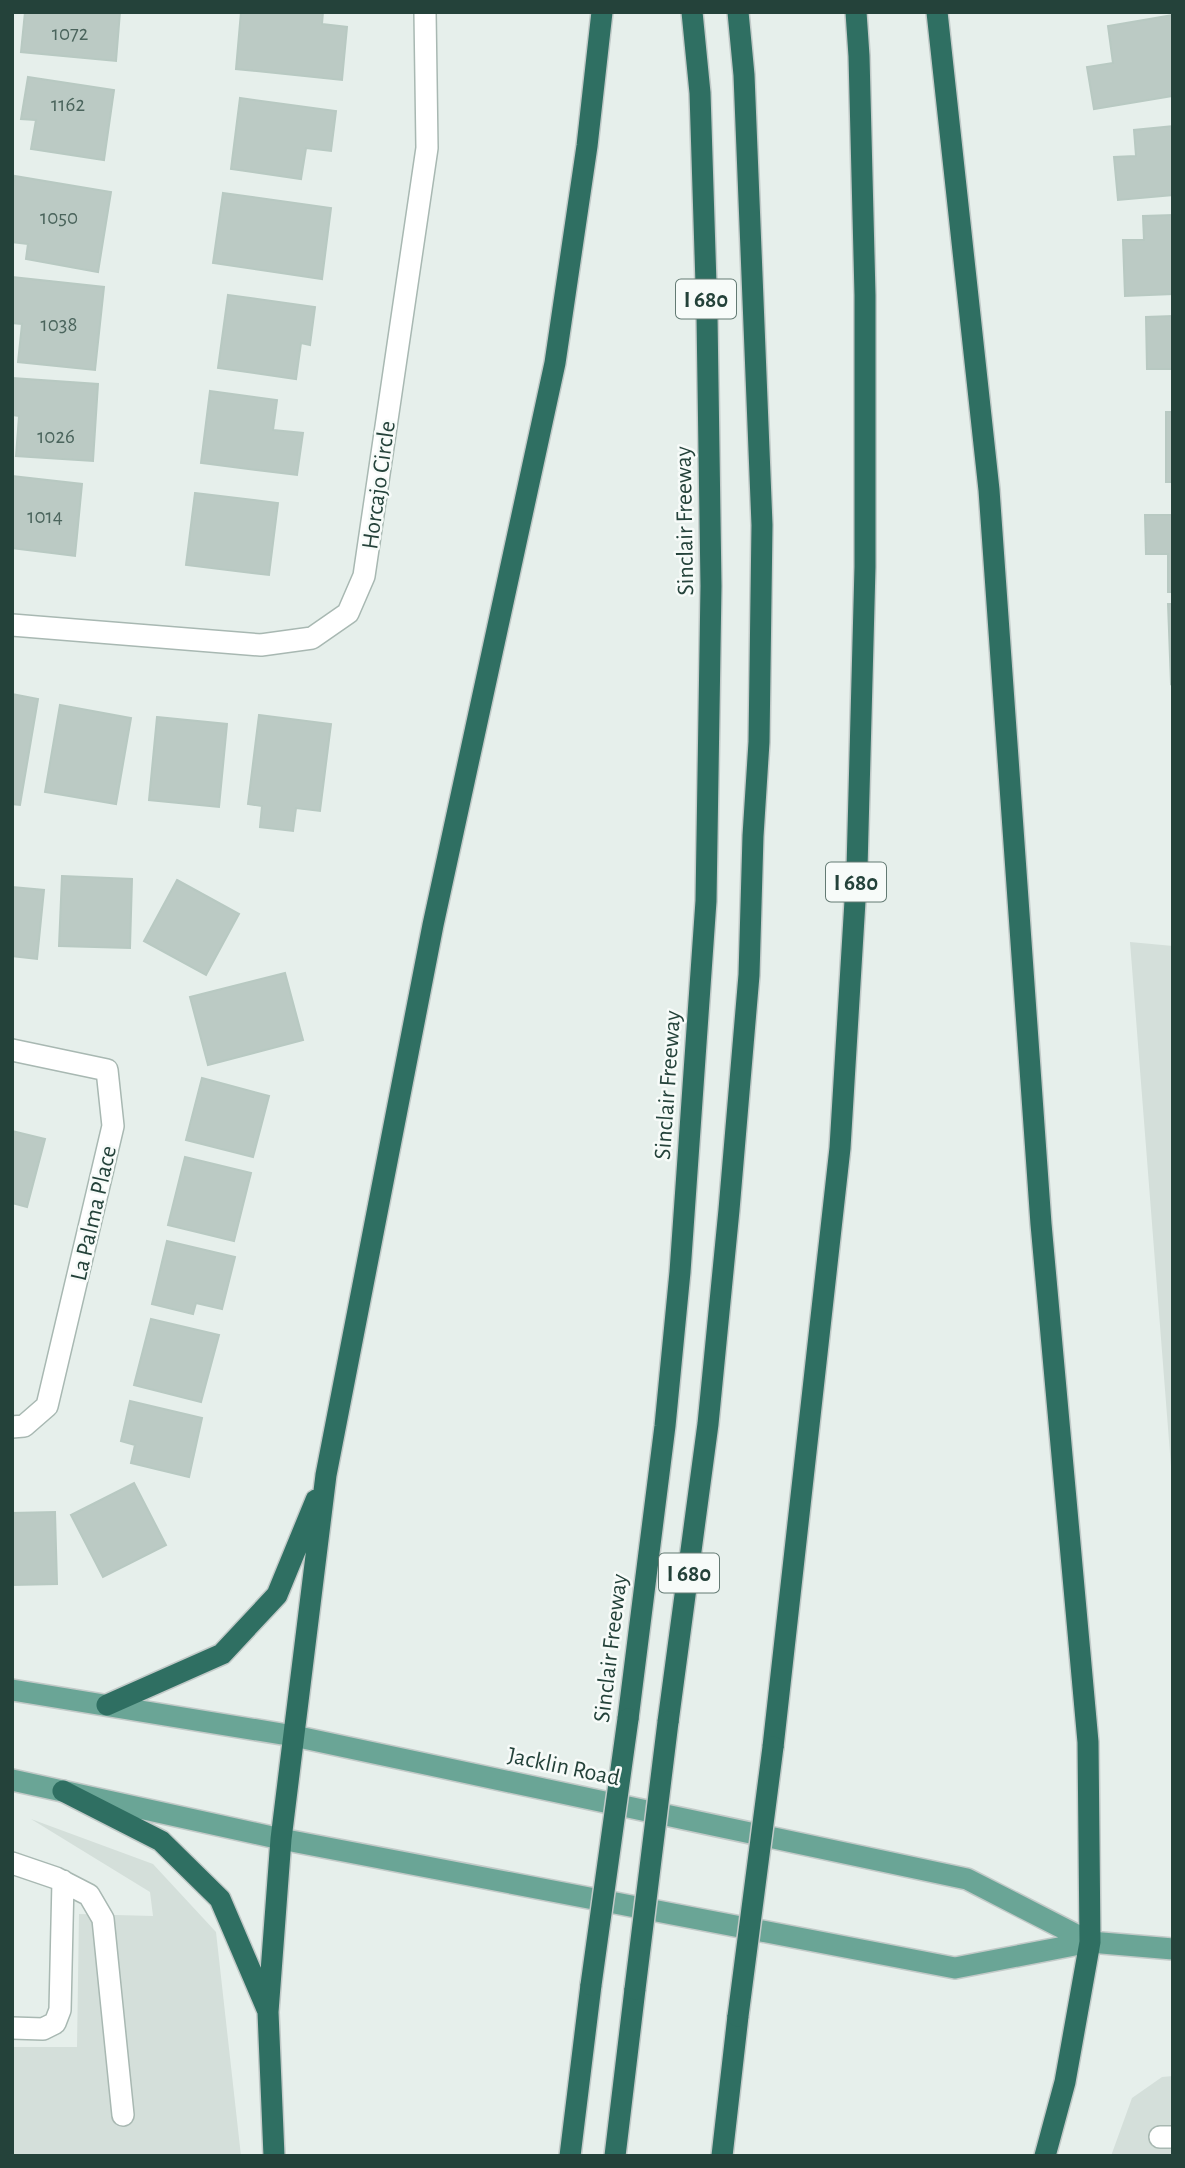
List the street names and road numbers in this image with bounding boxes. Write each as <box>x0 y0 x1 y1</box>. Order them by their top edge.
road number: I 680 <box>676 280 736 318</box>
street label: Horcajo Circle <box>358 419 400 551</box>
street label: Sinclair Freeway <box>672 446 698 596</box>
road number: I 680 <box>826 862 886 902</box>
street label: Sinclair Freeway <box>651 1010 685 1160</box>
street label: La Palma Place <box>67 1143 121 1283</box>
road number: I 680 <box>659 1554 719 1592</box>
street label: Sinclair Freeway <box>590 1572 632 1724</box>
street label: Jacklin Road <box>506 1743 622 1791</box>

